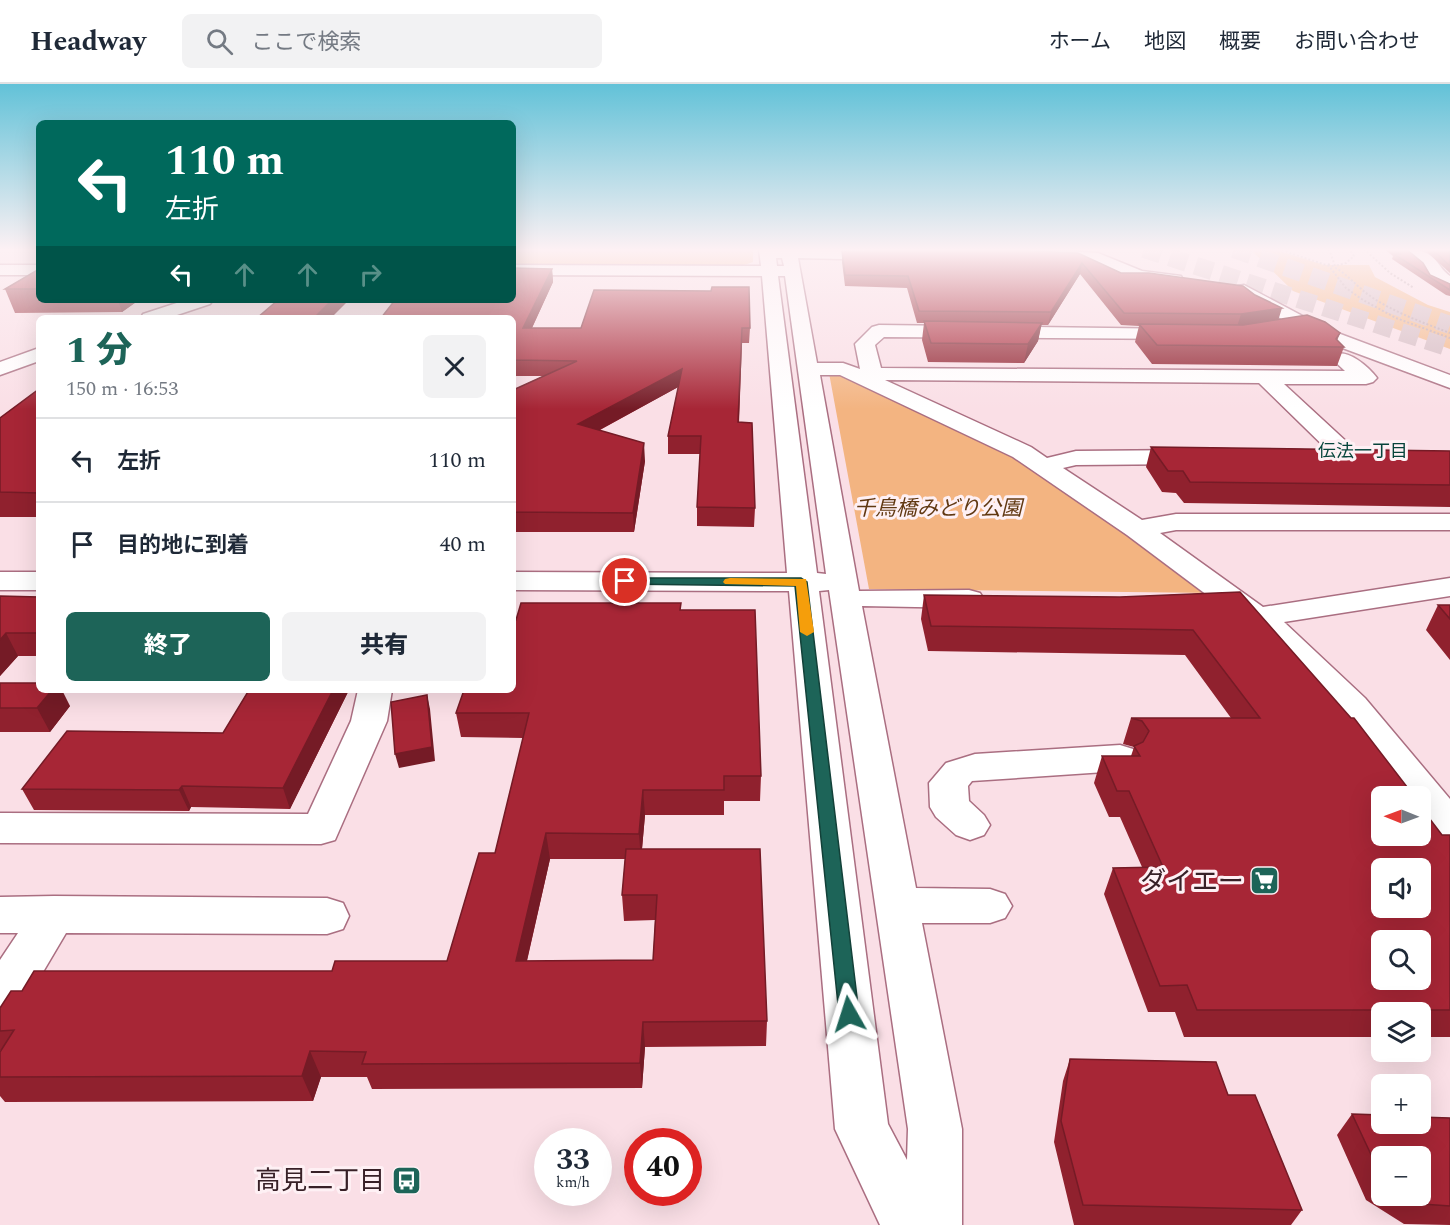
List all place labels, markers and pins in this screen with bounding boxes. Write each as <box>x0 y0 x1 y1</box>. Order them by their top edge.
pin <box>599 555 650 606</box>
place label: ダイエー <box>1140 862 1244 902</box>
supermarket icon: ダイエー <box>1249 865 1281 897</box>
place label: 高見二丁目 <box>255 1161 385 1201</box>
bus stop icon: 高見二丁目 <box>390 1164 422 1196</box>

